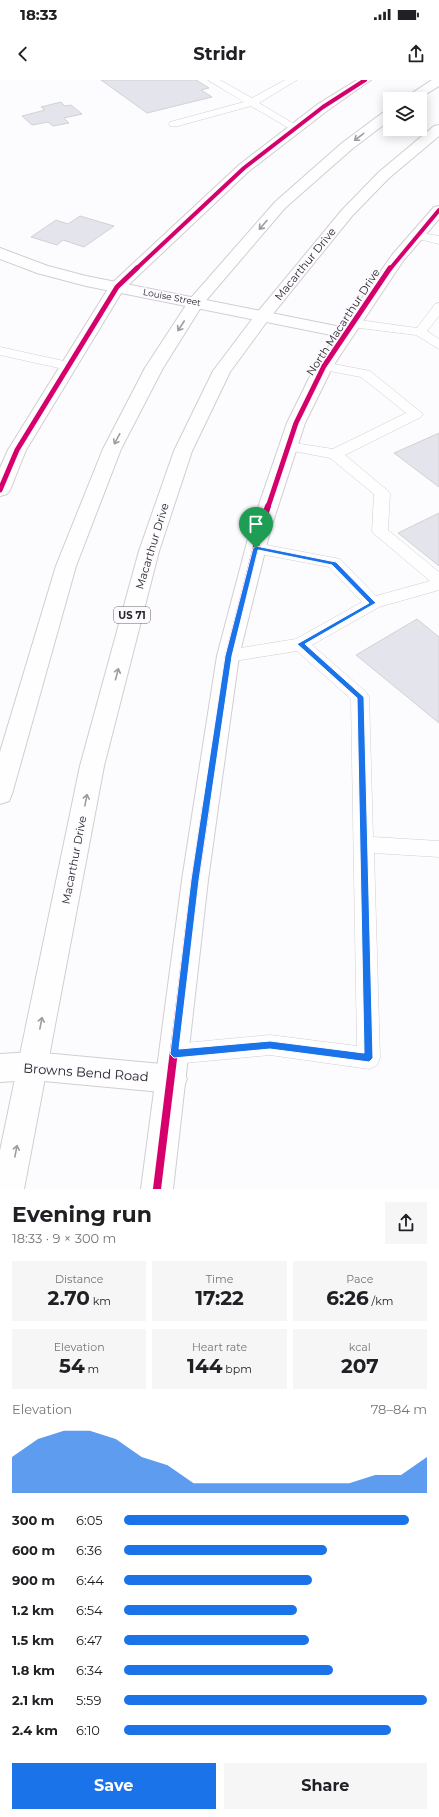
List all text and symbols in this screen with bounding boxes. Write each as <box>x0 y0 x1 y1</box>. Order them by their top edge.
text: 18:33 <box>20 5 57 24</box>
icon: back <box>12 43 34 65</box>
text: Stridr <box>193 43 246 65</box>
icon: share <box>405 43 427 65</box>
map controls <box>383 92 427 136</box>
button: layers <box>383 92 427 136</box>
one-way arrow <box>354 133 365 142</box>
one-way arrow <box>259 219 268 230</box>
street label: Macarthur Drive <box>271 224 339 303</box>
street label: North Macarthur Drive <box>303 266 383 378</box>
street label: Louise Street <box>142 286 202 308</box>
one-way arrow <box>177 320 186 331</box>
one-way arrow <box>113 432 121 444</box>
street label: Macarthur Drive <box>132 501 172 591</box>
pin <box>239 507 273 548</box>
icon: arrive <box>245 513 267 535</box>
road number: US 71 <box>114 607 150 623</box>
one-way arrow <box>114 667 121 680</box>
one-way arrow <box>82 794 90 807</box>
street label: Macarthur Drive <box>59 814 89 905</box>
one-way arrow <box>38 1017 46 1030</box>
street label: Browns Bend Road <box>23 1060 149 1084</box>
one-way arrow <box>12 1145 20 1158</box>
text: Evening run <box>12 1201 152 1228</box>
button: share <box>385 1202 427 1244</box>
text: 18:33 · 9 × 300 m <box>12 1230 116 1246</box>
text: Distance <box>55 1272 103 1286</box>
text: Time <box>206 1272 233 1286</box>
text: Pace <box>346 1272 373 1286</box>
text: 2.70 <box>47 1286 90 1310</box>
text: 17:22 <box>195 1286 244 1310</box>
text: 6:26 <box>326 1286 369 1310</box>
text: km <box>90 1294 111 1308</box>
text: /km <box>369 1294 393 1308</box>
text: Elevation <box>54 1340 105 1354</box>
text: Heart rate <box>192 1340 247 1354</box>
text: kcal <box>349 1340 371 1354</box>
text: 54 <box>59 1354 85 1378</box>
text: 144 <box>187 1354 222 1378</box>
text: 207 <box>341 1354 379 1378</box>
text: m <box>85 1362 99 1376</box>
text: bpm <box>222 1362 252 1376</box>
text: Elevation <box>12 1401 72 1417</box>
text: 78–84 m <box>371 1401 427 1417</box>
text: 300 m <box>12 1512 55 1528</box>
text: 6:05 <box>76 1512 103 1528</box>
text: 600 m <box>12 1542 55 1558</box>
text: 6:36 <box>76 1542 102 1558</box>
text: 900 m <box>12 1572 55 1588</box>
text: 6:44 <box>76 1572 104 1588</box>
text: 1.2 km <box>12 1602 54 1618</box>
text: 6:54 <box>76 1602 103 1618</box>
text: 1.5 km <box>12 1632 54 1648</box>
text: 6:47 <box>76 1632 102 1648</box>
text: 1.8 km <box>12 1662 55 1678</box>
text: 6:34 <box>76 1662 103 1678</box>
text: 2.1 km <box>12 1692 54 1708</box>
text: 5:59 <box>76 1692 101 1708</box>
text: 2.4 km <box>12 1722 58 1738</box>
text: 6:10 <box>76 1722 100 1738</box>
button: Save <box>12 1763 216 1809</box>
button: Share <box>224 1763 427 1809</box>

